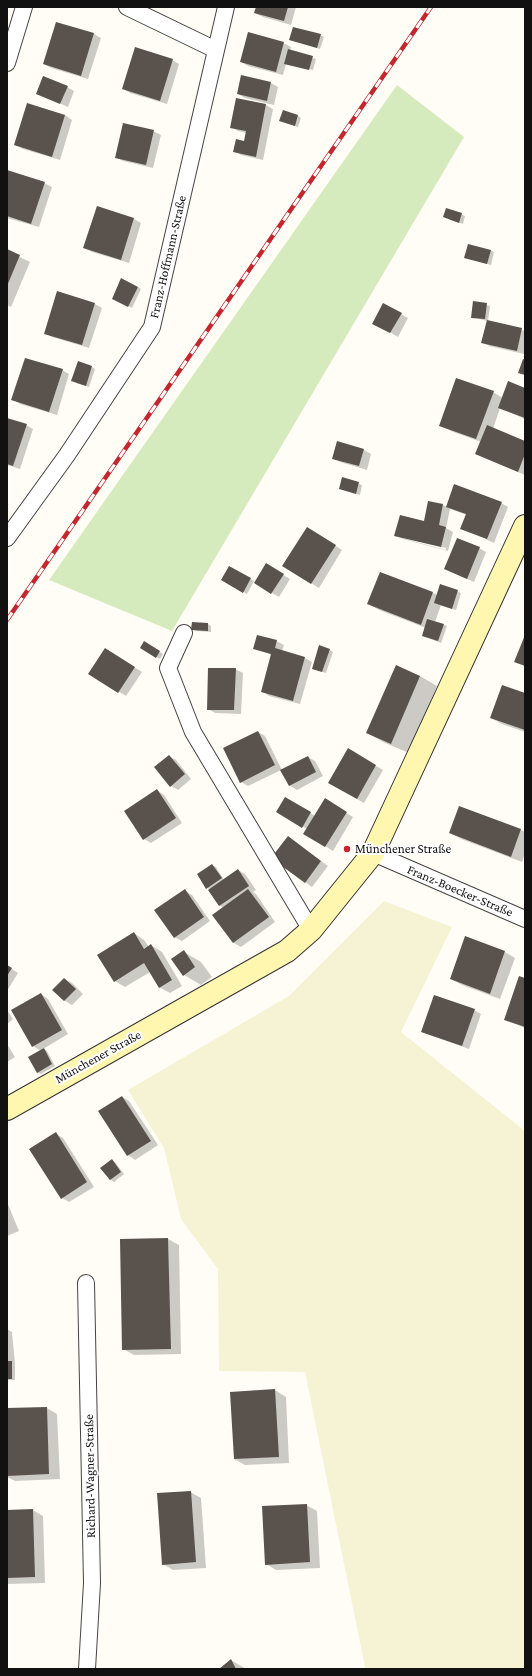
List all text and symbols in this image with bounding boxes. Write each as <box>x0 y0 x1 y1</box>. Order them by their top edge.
street label: Franz-Hoffmann-Straße <box>146 194 190 320</box>
place label: Münchener Straße <box>355 841 451 857</box>
marker: Münchener Straße <box>342 844 352 854</box>
street label: Franz-Boecker-Straße <box>405 862 515 920</box>
street label: Münchener Straße <box>52 1027 144 1087</box>
street label: Richard-Wagner-Straße <box>81 1414 99 1538</box>

